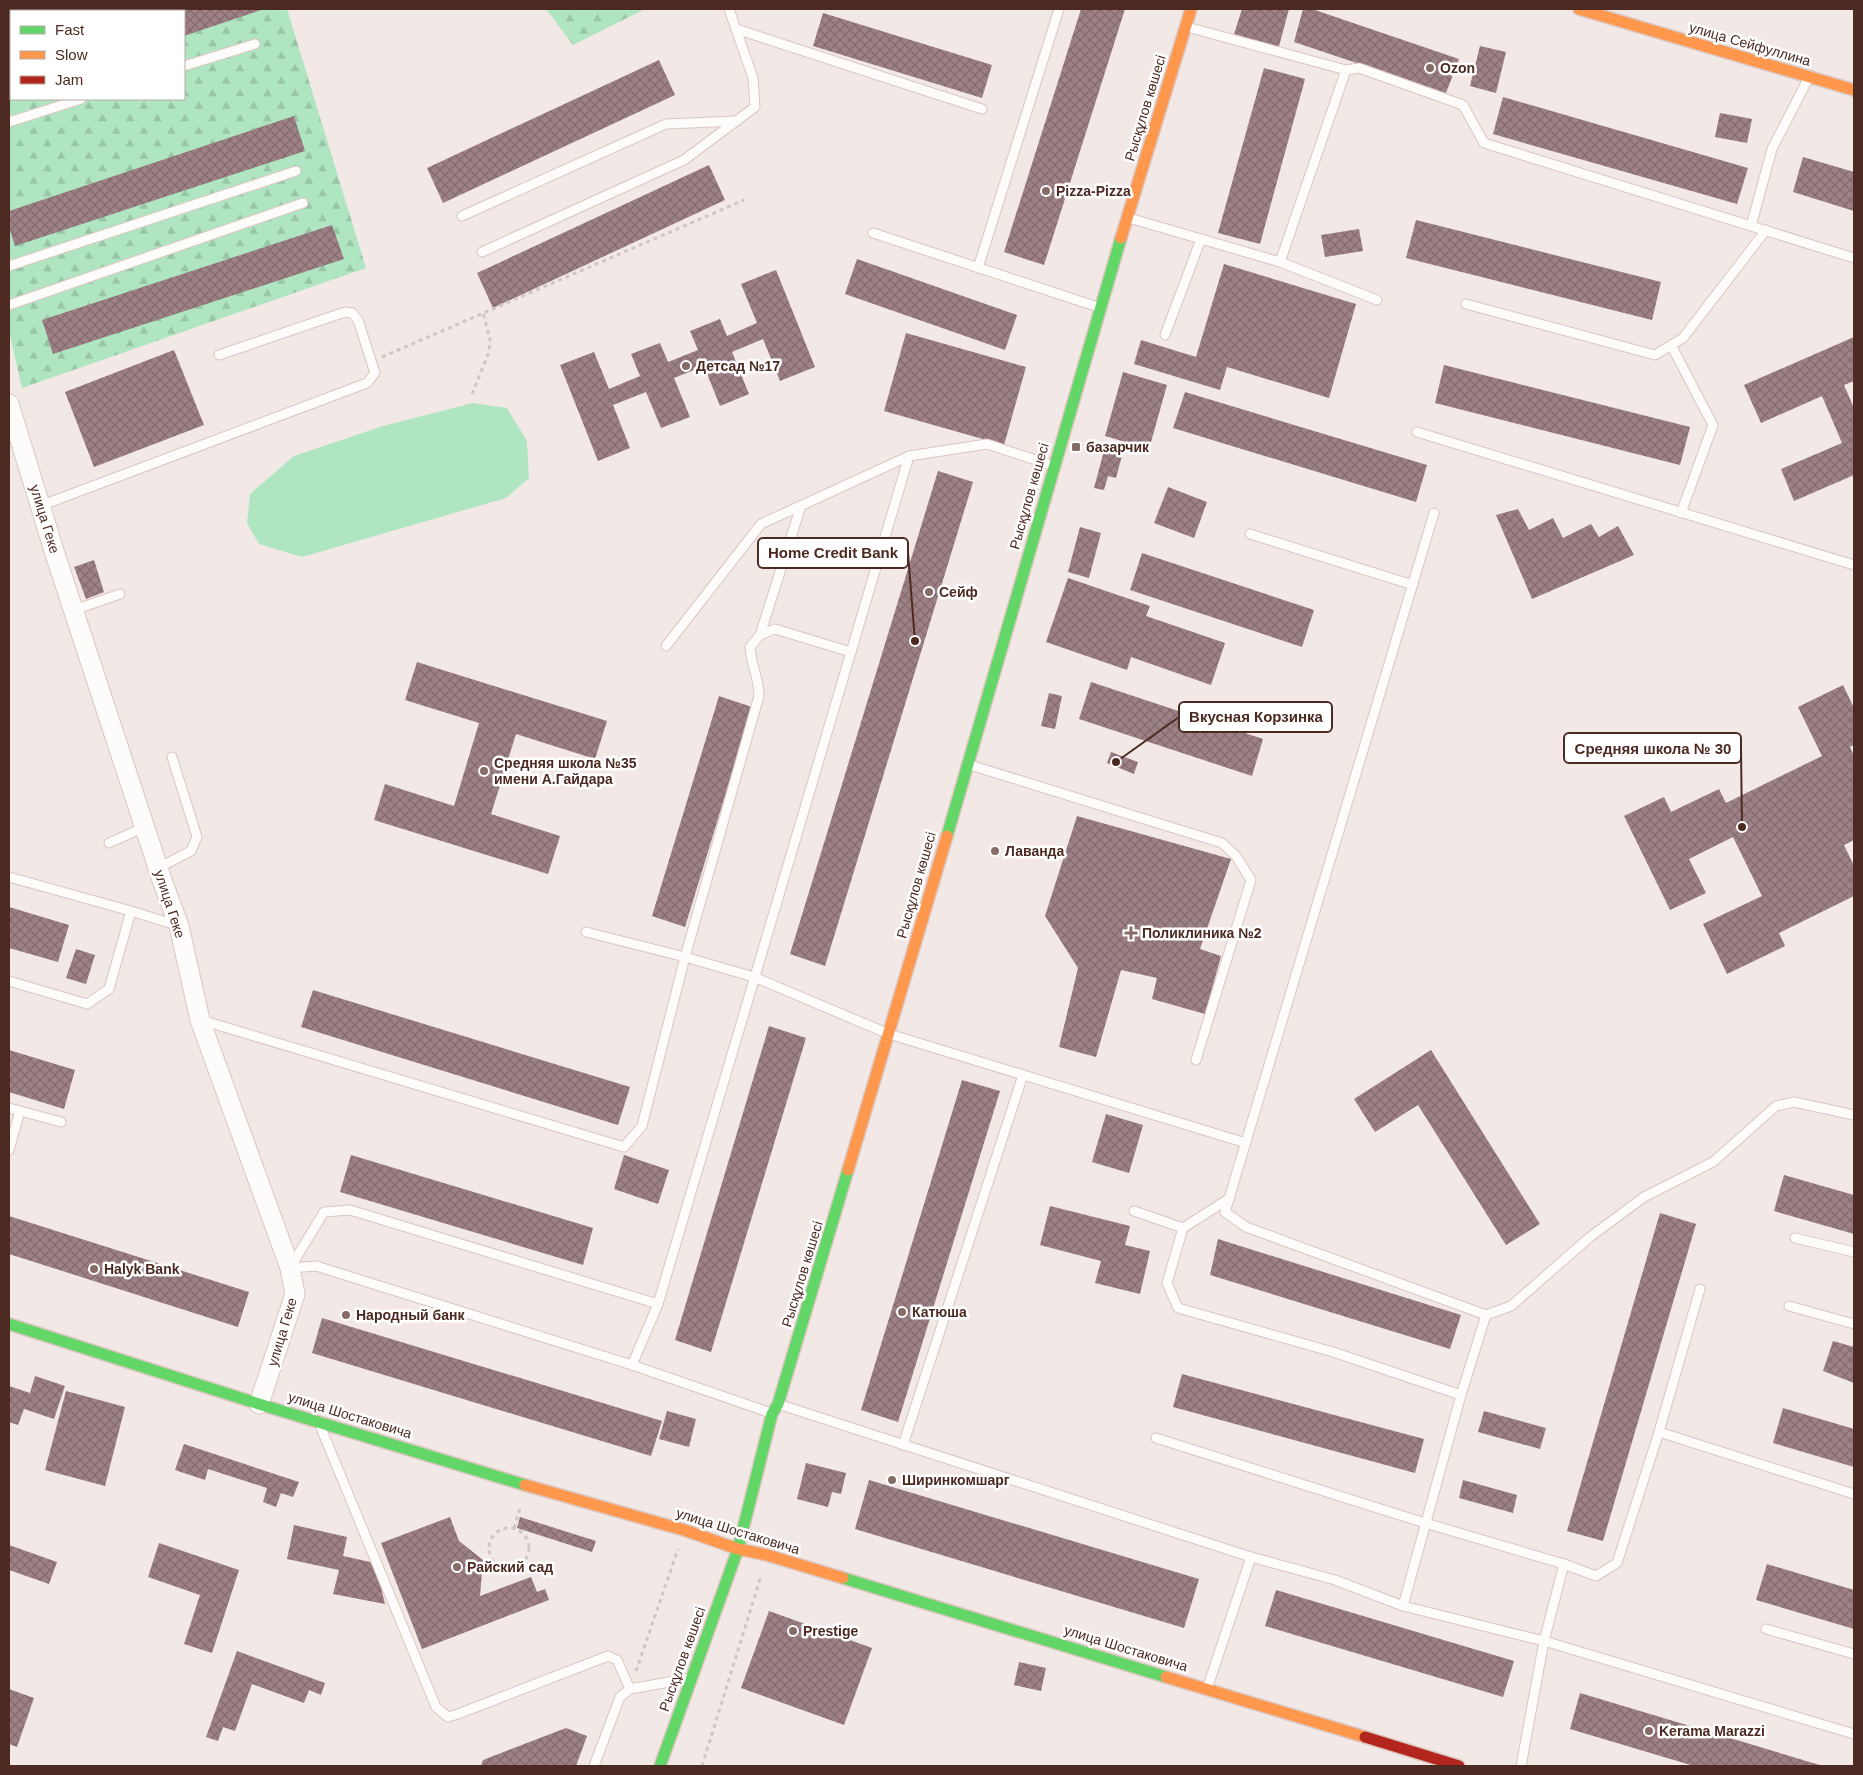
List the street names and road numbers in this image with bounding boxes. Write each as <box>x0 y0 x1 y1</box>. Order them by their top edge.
street label: улица Сейфуллина <box>1687 19 1813 69</box>
street label: Рысқұлов көшесі <box>1121 53 1169 163</box>
street label: Рысқұлов көшесі <box>1006 441 1052 551</box>
street label: улица Геке <box>27 483 63 555</box>
street label: Рысқұлов көшесі <box>893 830 939 940</box>
street label: улица Геке <box>151 868 189 940</box>
street label: Рысқұлов көшесі <box>778 1219 826 1329</box>
street label: улица Геке <box>264 1296 300 1368</box>
street label: улица Шостаковича <box>286 1389 414 1441</box>
street label: улица Шостаковича <box>674 1505 802 1557</box>
street label: Рысқұлов көшесі <box>656 1605 708 1713</box>
street label: улица Шостаковича <box>1062 1622 1190 1674</box>

